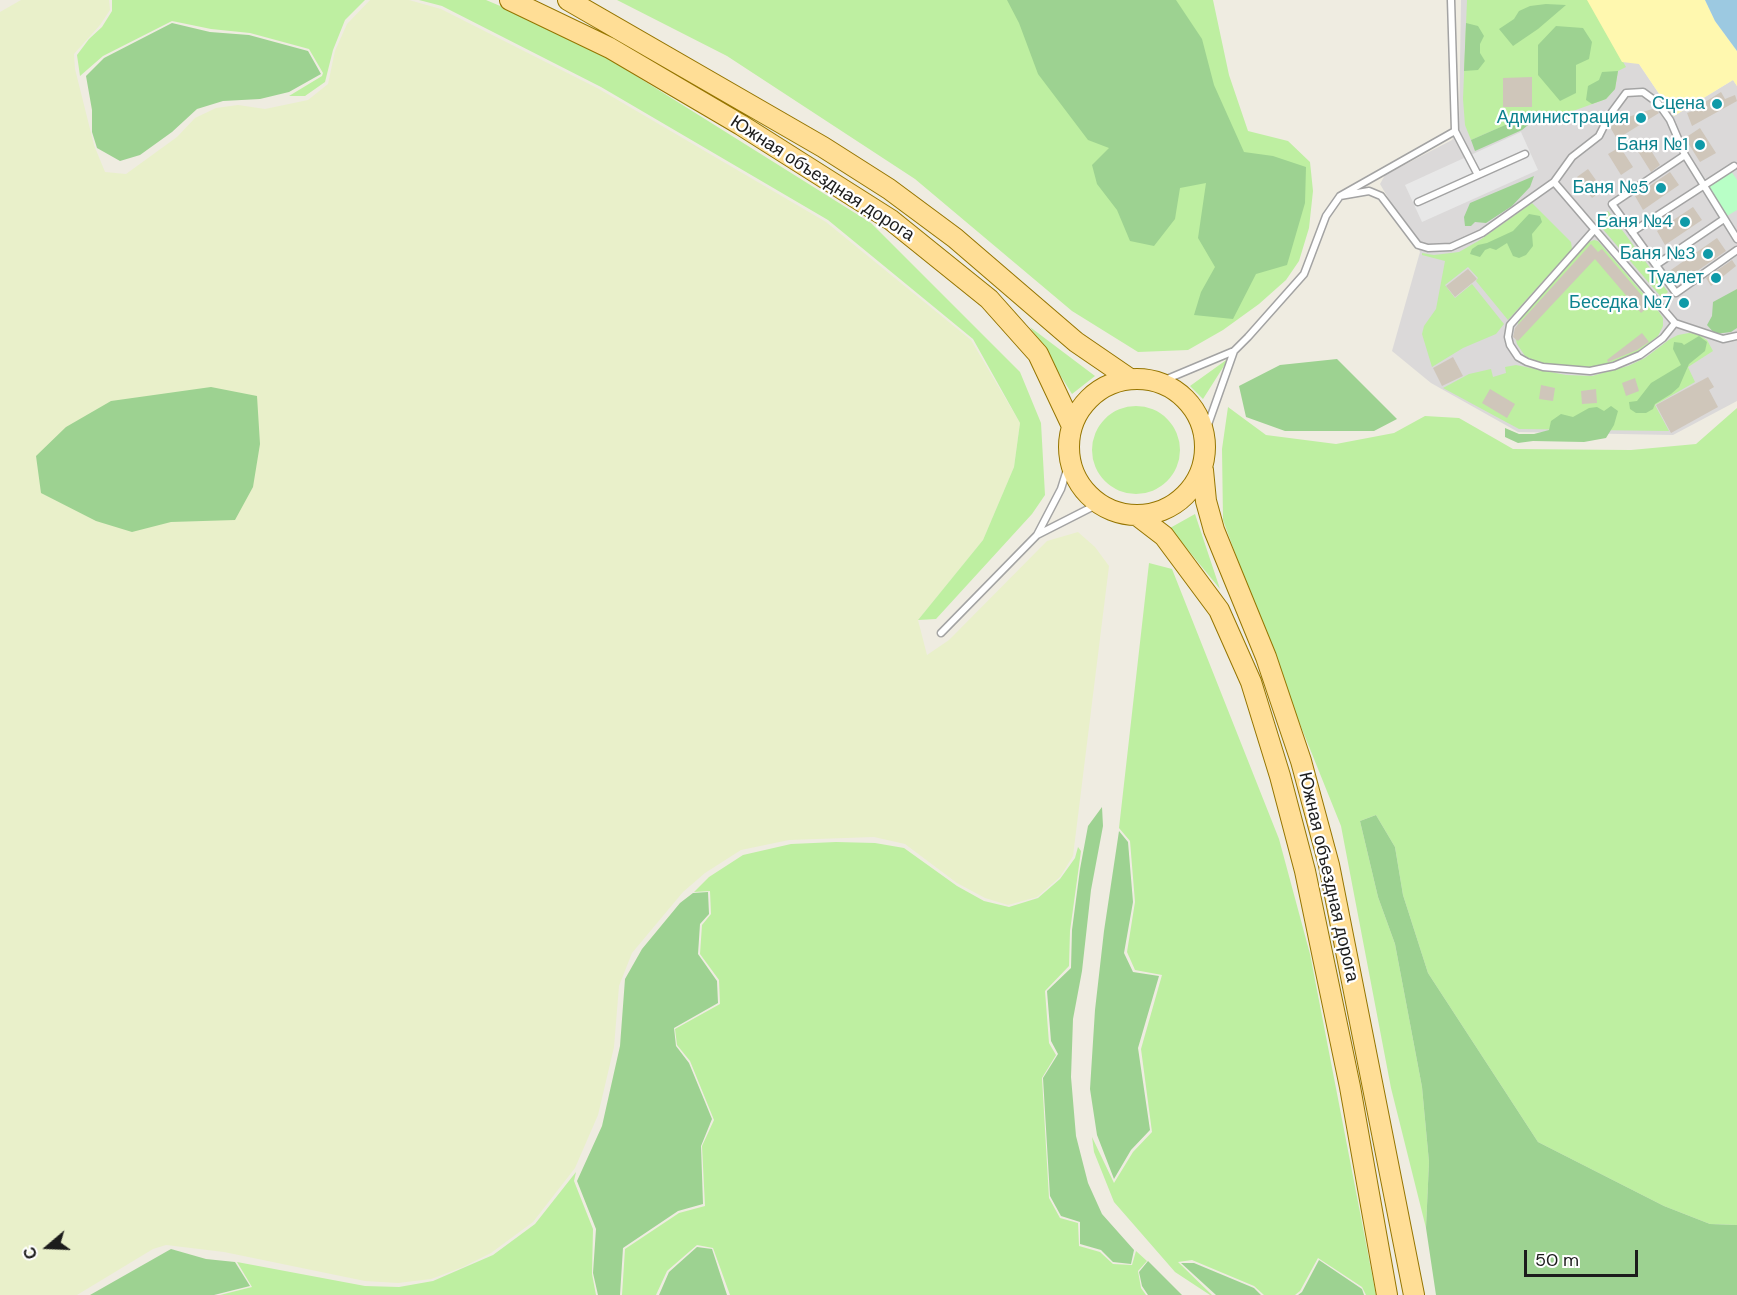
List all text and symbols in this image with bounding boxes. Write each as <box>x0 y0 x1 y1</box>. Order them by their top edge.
place label: Сцена <box>1652 93 1705 115</box>
marker: Сцена <box>1710 97 1724 111</box>
place label: Администрация <box>1497 107 1629 129</box>
street label: Южная объездная дорога <box>726 111 918 247</box>
marker: Администрация <box>1634 111 1648 125</box>
place label: Баня №1 <box>1617 134 1688 156</box>
marker: Баня №1 <box>1693 138 1707 152</box>
place label: Баня №5 <box>1572 177 1649 199</box>
marker: Баня №5 <box>1654 181 1668 195</box>
place label: Баня №4 <box>1596 211 1673 233</box>
marker: Баня №4 <box>1678 215 1692 229</box>
place label: Баня №3 <box>1620 243 1696 265</box>
marker: Баня №3 <box>1701 247 1715 261</box>
place label: Туалет <box>1647 267 1704 289</box>
marker: Туалет <box>1709 271 1723 285</box>
place label: Беседка №7 <box>1569 292 1672 314</box>
marker: Беседка №7 <box>1677 296 1691 310</box>
street label: Южная объездная дорога <box>1293 770 1363 984</box>
north arrow <box>18 1217 78 1277</box>
scale bar <box>1527 1238 1641 1276</box>
text: С <box>19 1244 42 1262</box>
text: 50 m <box>1535 1248 1579 1272</box>

